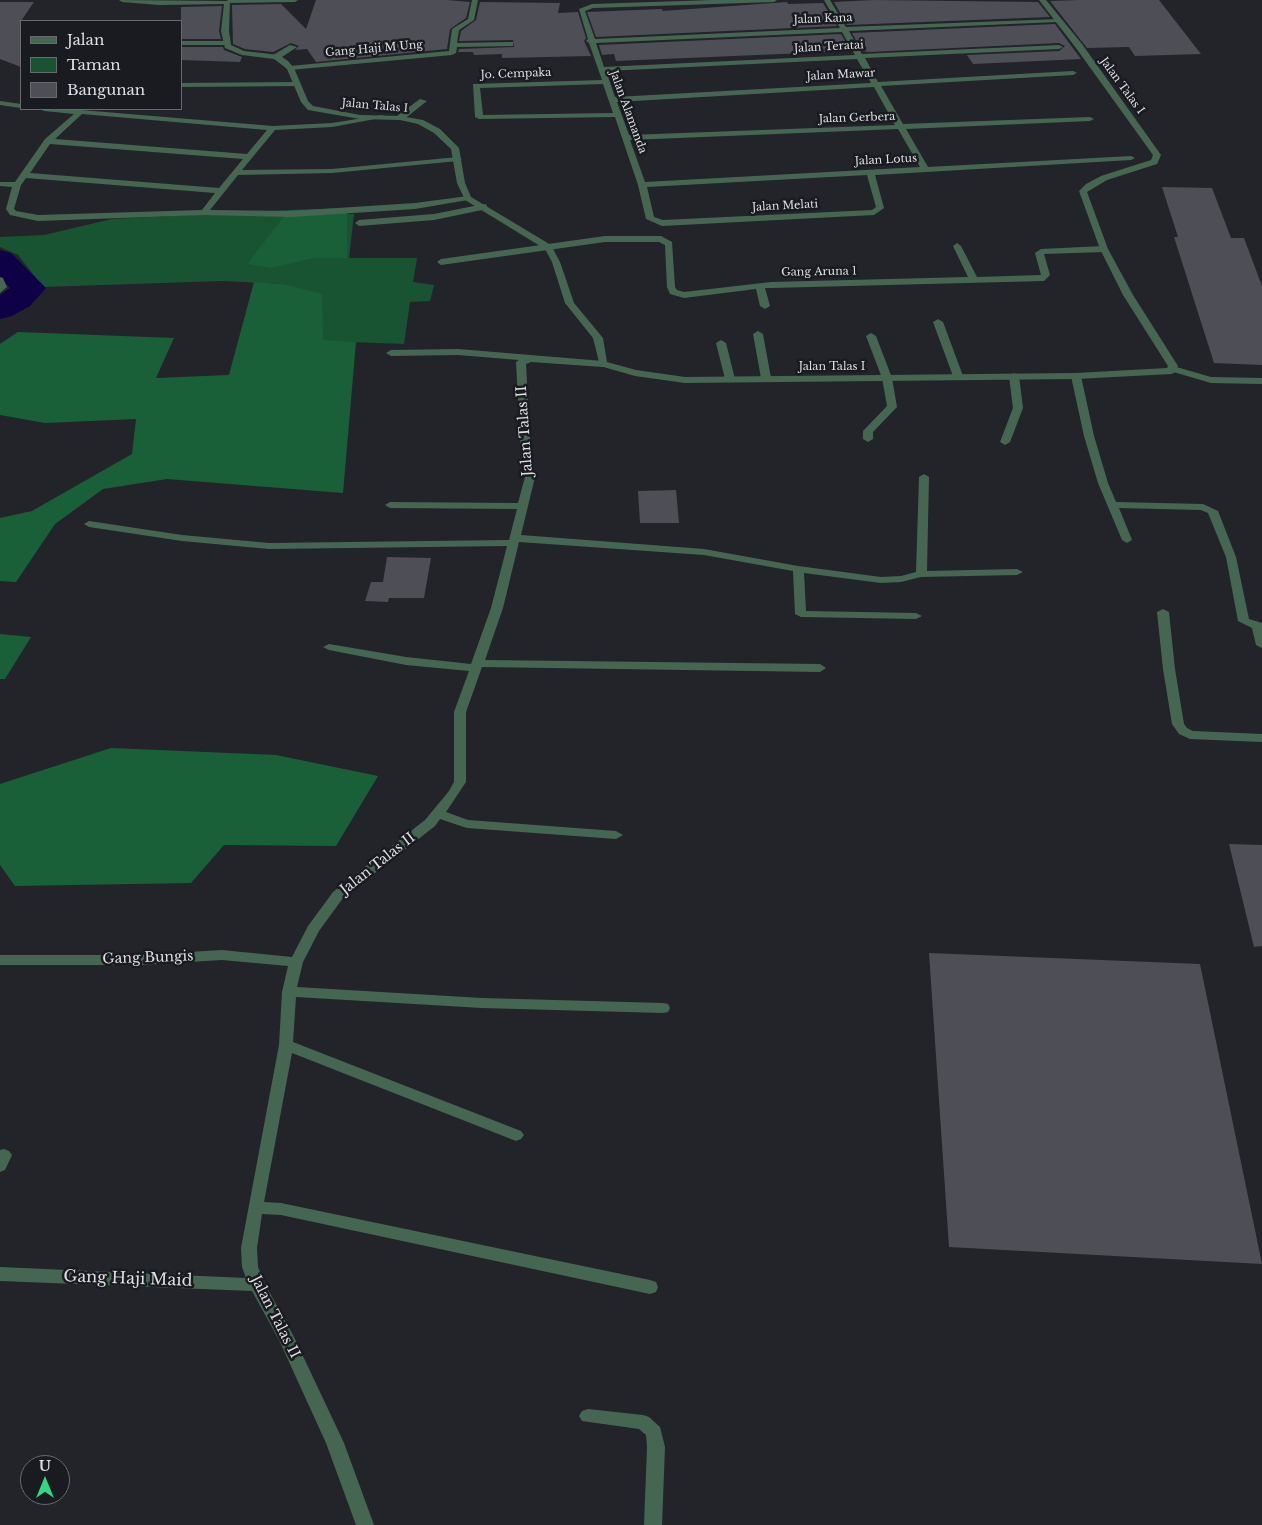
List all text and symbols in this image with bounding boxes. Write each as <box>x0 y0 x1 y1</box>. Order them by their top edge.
street label: Jalan Kana <box>793 11 853 27</box>
legend <box>20 20 182 110</box>
text: Jalan <box>67 30 104 49</box>
street label: Gang Haji M Ung <box>325 38 423 60</box>
street label: Jalan Teratai <box>794 39 864 55</box>
text: Taman <box>67 55 121 74</box>
street label: Jalan Talas I <box>1097 55 1147 117</box>
street label: Jo. Cempaka <box>480 66 552 82</box>
street label: Jalan Mawar <box>806 67 876 83</box>
street label: Jalan Alamanda <box>607 69 649 155</box>
text: Bangunan <box>67 80 145 99</box>
street label: Jalan Talas I <box>341 97 409 115</box>
street label: Jalan Gerbera <box>819 110 895 126</box>
street label: Jalan Lotus <box>855 152 917 168</box>
street label: Jalan Melati <box>752 198 818 214</box>
street label: Gang Aruna 1 <box>781 265 857 279</box>
street label: Jalan Talas I <box>799 360 865 374</box>
street label: Jalan Talas II <box>513 385 537 477</box>
street label: Jalan Talas II <box>337 829 419 899</box>
street label: Gang Bungis <box>102 948 194 968</box>
street label: Gang Haji Maid <box>63 1267 193 1291</box>
street label: Jalan Talas II <box>247 1273 303 1361</box>
north arrow <box>20 1455 70 1505</box>
text: U <box>39 1457 51 1475</box>

